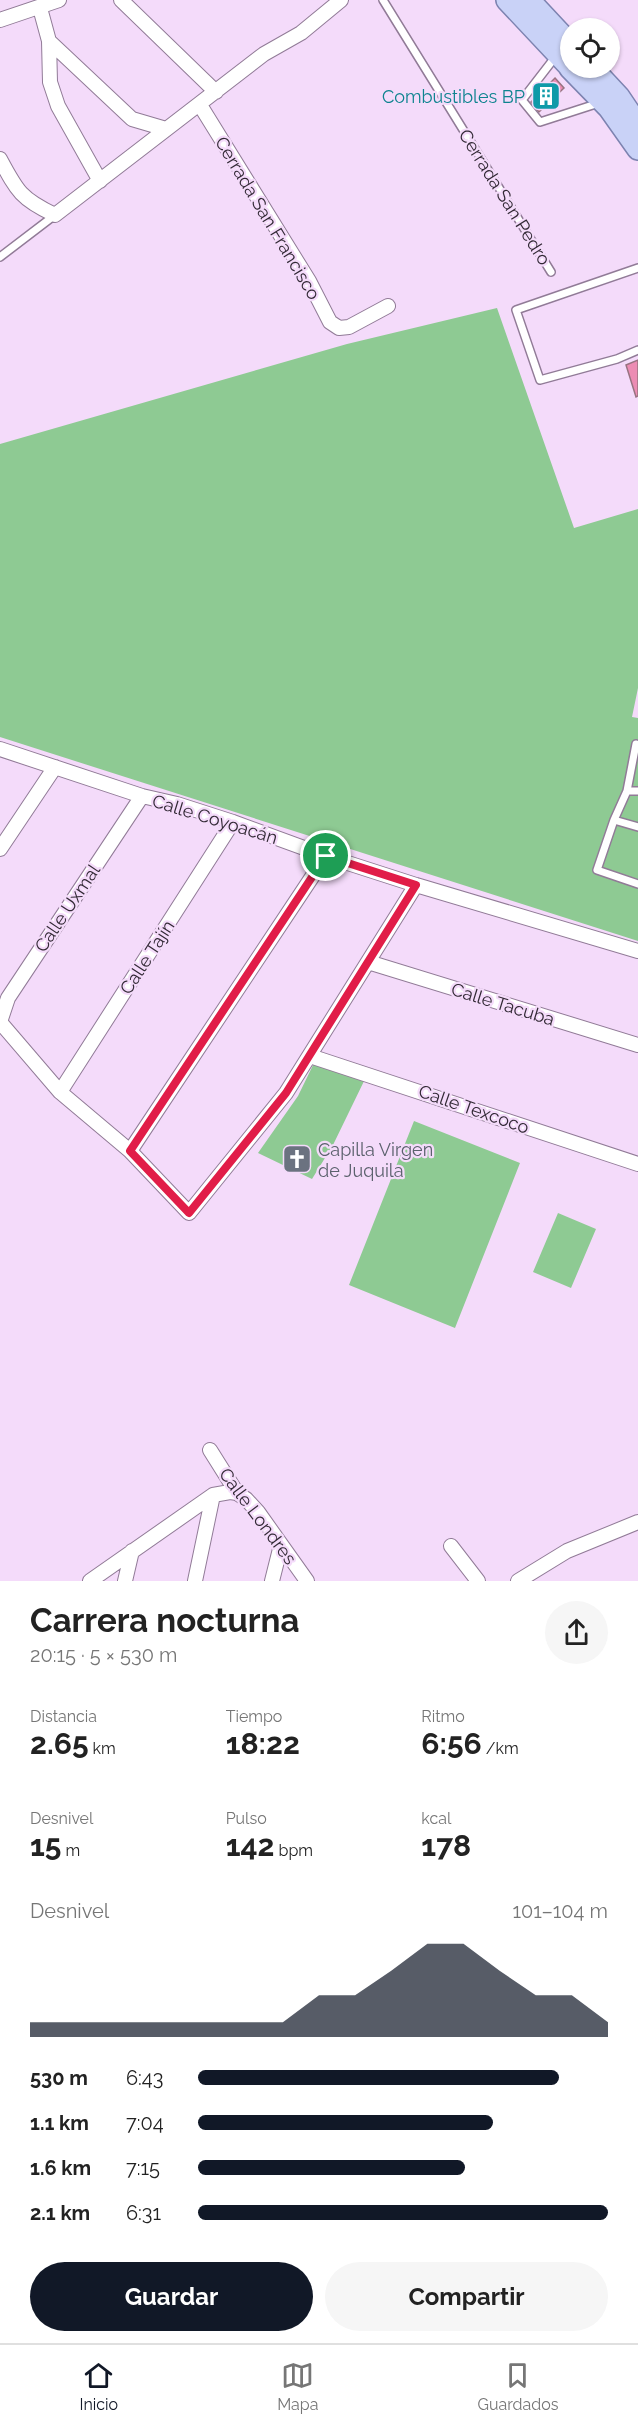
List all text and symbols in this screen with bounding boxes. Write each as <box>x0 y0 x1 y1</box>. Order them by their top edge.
map controls <box>560 18 620 78</box>
button: locate <box>560 18 620 78</box>
building icon: Combustibles BP <box>530 80 562 112</box>
place label: Combustibles BP <box>382 86 525 107</box>
street label: Cerrada San Pedro <box>455 125 555 269</box>
street label: Cerrada San Francisco <box>211 133 325 303</box>
street label: Calle Coyoacán <box>150 790 280 848</box>
pin <box>300 830 351 881</box>
icon: arrive <box>309 839 342 872</box>
street label: Calle Uxmal <box>30 860 104 956</box>
street label: Calle Tajín <box>115 916 179 998</box>
street label: Calle Tacuba <box>449 978 557 1030</box>
street label: Calle Texcoco <box>416 1080 532 1138</box>
place label: Capilla Virgen de Juquila <box>318 1139 433 1181</box>
church icon: Capilla Virgen de Juquila <box>281 1143 313 1175</box>
street label: Calle Londres <box>215 1464 301 1569</box>
text: Carrera nocturna <box>30 1601 299 1640</box>
button: share <box>545 1601 608 1664</box>
text: 20:15 · 5 × 530 m <box>30 1643 177 1667</box>
text: Distancia <box>30 1707 97 1726</box>
text: Tiempo <box>226 1707 282 1726</box>
text: Ritmo <box>421 1707 465 1726</box>
text: 2.65 <box>30 1726 89 1761</box>
text: 18:22 <box>226 1726 300 1761</box>
text: 6:56 <box>421 1726 482 1761</box>
text: km <box>89 1739 116 1758</box>
text: /km <box>482 1739 519 1758</box>
text: Desnivel <box>30 1809 93 1828</box>
text: Pulso <box>226 1809 267 1828</box>
text: kcal <box>421 1809 451 1828</box>
text: 15 <box>30 1828 61 1863</box>
text: 142 <box>226 1828 275 1863</box>
text: 178 <box>421 1828 471 1863</box>
text: m <box>61 1841 80 1860</box>
text: bpm <box>275 1841 313 1860</box>
text: Desnivel <box>30 1899 109 1923</box>
text: 101–104 m <box>512 1899 608 1923</box>
text: 530 m <box>30 2066 88 2090</box>
text: 6:43 <box>126 2066 163 2090</box>
text: 1.1 km <box>30 2111 89 2135</box>
text: 7:04 <box>126 2111 164 2135</box>
text: 1.6 km <box>30 2156 91 2180</box>
text: 7:15 <box>126 2156 160 2180</box>
text: 2.1 km <box>30 2201 90 2225</box>
text: 6:31 <box>126 2201 161 2225</box>
button: Guardar <box>30 2262 313 2331</box>
button: Compartir <box>325 2262 608 2331</box>
tab: Inicio <box>80 2359 118 2414</box>
tab: Mapa <box>277 2359 318 2414</box>
tab: Guardados <box>478 2359 558 2414</box>

